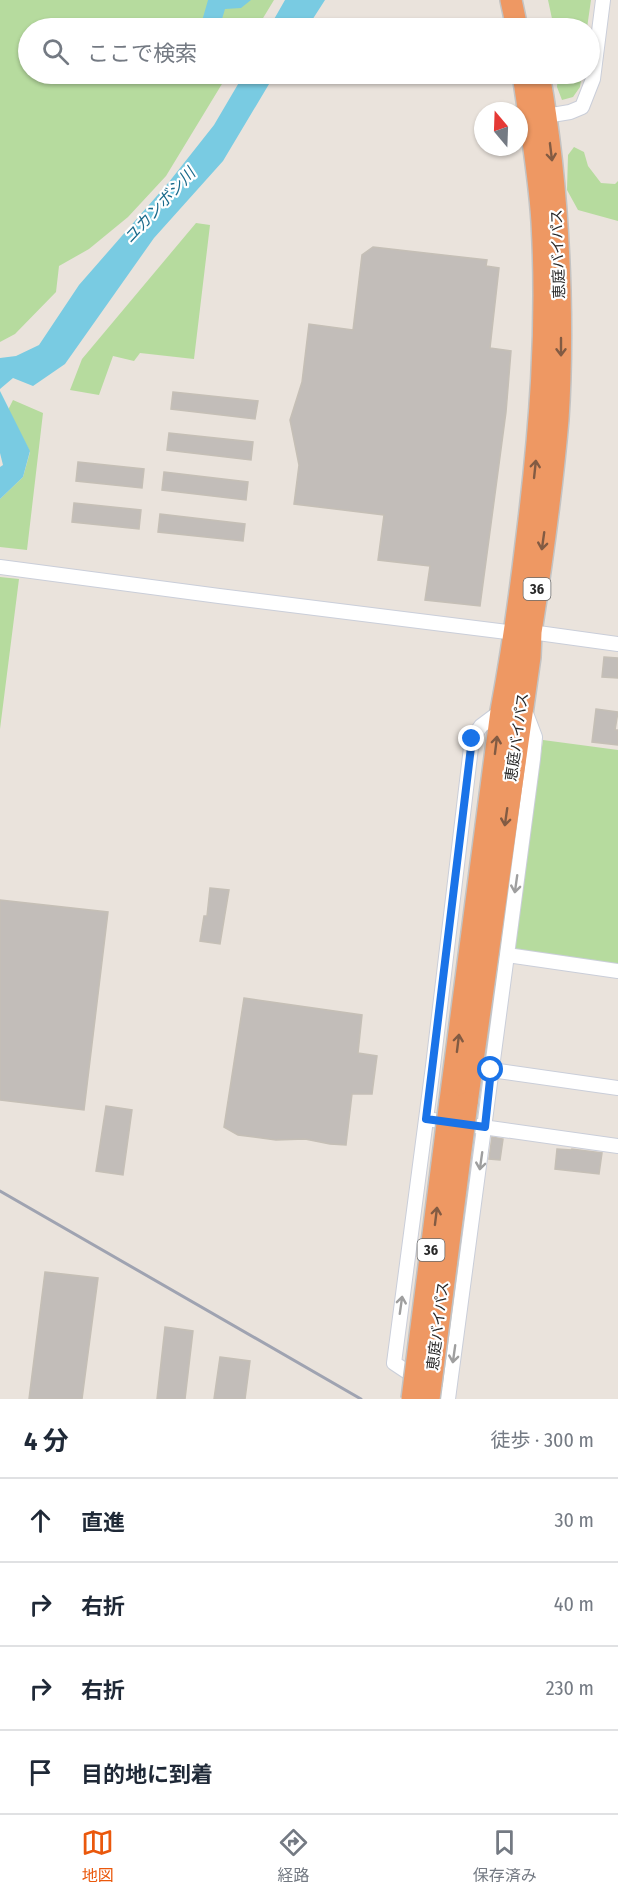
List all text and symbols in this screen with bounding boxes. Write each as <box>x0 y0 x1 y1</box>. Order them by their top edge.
search box <box>18 18 600 84</box>
icon: search <box>39 35 72 68</box>
text: ここで検索 <box>87 40 197 67</box>
north arrow <box>474 102 528 156</box>
one-way arrow <box>546 142 557 161</box>
water label: ユカンボシ川 <box>120 162 200 247</box>
street label: 恵庭バイパス <box>547 209 569 299</box>
one-way arrow <box>555 336 567 356</box>
one-way arrow <box>530 460 541 480</box>
one-way arrow <box>538 530 549 550</box>
road number: 36 <box>524 578 550 600</box>
street label: 恵庭バイパス <box>502 691 532 783</box>
route end <box>458 725 484 751</box>
one-way arrow <box>491 736 502 756</box>
one-way arrow <box>501 807 512 826</box>
one-way arrow <box>511 874 522 894</box>
one-way arrow <box>453 1033 464 1053</box>
route start <box>477 1056 503 1082</box>
one-way arrow <box>475 1151 486 1170</box>
one-way arrow <box>430 1207 441 1226</box>
road number: 36 <box>418 1239 444 1261</box>
street label: 恵庭バイパス <box>424 1280 452 1372</box>
one-way arrow <box>396 1296 407 1316</box>
one-way arrow <box>449 1344 460 1364</box>
text: 4 分 <box>24 1426 69 1457</box>
text: 徒歩 · 300 m <box>490 1428 594 1452</box>
icon: ahead <box>24 1504 57 1537</box>
text: 30 m <box>554 1508 594 1532</box>
text: 直進 <box>81 1509 125 1536</box>
icon: right <box>24 1588 57 1621</box>
text: 40 m <box>554 1592 594 1616</box>
text: 右折 <box>81 1593 125 1620</box>
icon: right <box>24 1672 57 1705</box>
text: 230 m <box>546 1676 594 1700</box>
text: 右折 <box>81 1677 125 1704</box>
icon: arrive <box>24 1756 57 1789</box>
text: 目的地に到着 <box>81 1761 213 1788</box>
tab: 地図 <box>81 1826 114 1886</box>
tab: 経路 <box>277 1826 310 1886</box>
tab: 保存済み <box>473 1826 537 1886</box>

